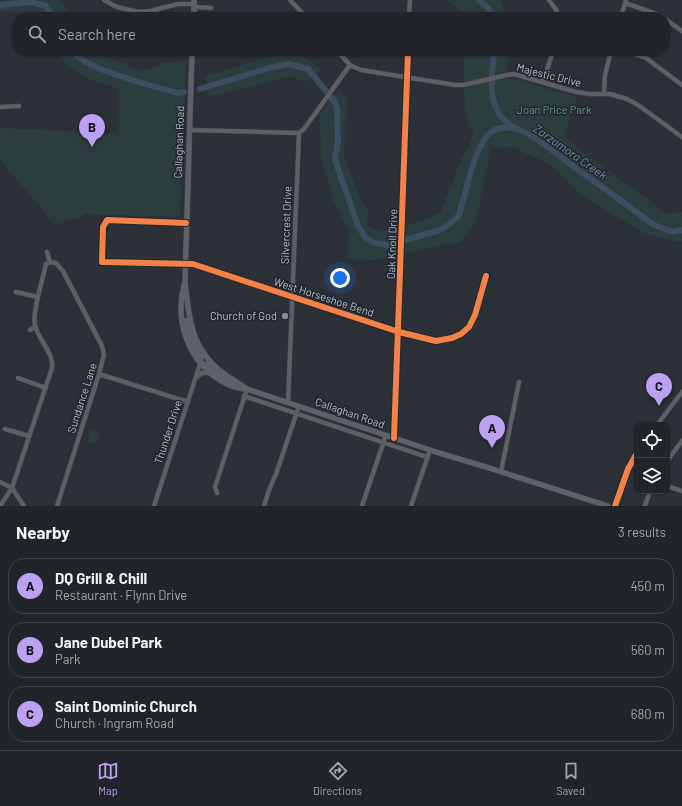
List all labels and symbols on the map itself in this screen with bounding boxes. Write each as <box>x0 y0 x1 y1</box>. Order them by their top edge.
street label: Majestic Drive <box>515 60 583 89</box>
park label: Joan Price Park <box>517 103 592 116</box>
street label: Callaghan Road <box>171 105 186 179</box>
pin: B <box>79 114 105 147</box>
water label: Zarzamora Creek <box>531 121 610 182</box>
street label: Silvercrest Drive <box>278 186 293 264</box>
street label: Oak Knoll Drive <box>384 208 399 279</box>
your location <box>330 268 350 288</box>
street label: West Horseshoe Bend <box>272 274 376 319</box>
place label: Church of God <box>210 309 277 322</box>
marker: Church of God <box>280 311 290 321</box>
street label: Sundance Lane <box>64 361 99 435</box>
pin: C <box>646 373 672 406</box>
street label: Callaghan Road <box>314 395 387 431</box>
street label: Thunder Drive <box>151 398 184 465</box>
pin: A <box>479 415 505 448</box>

